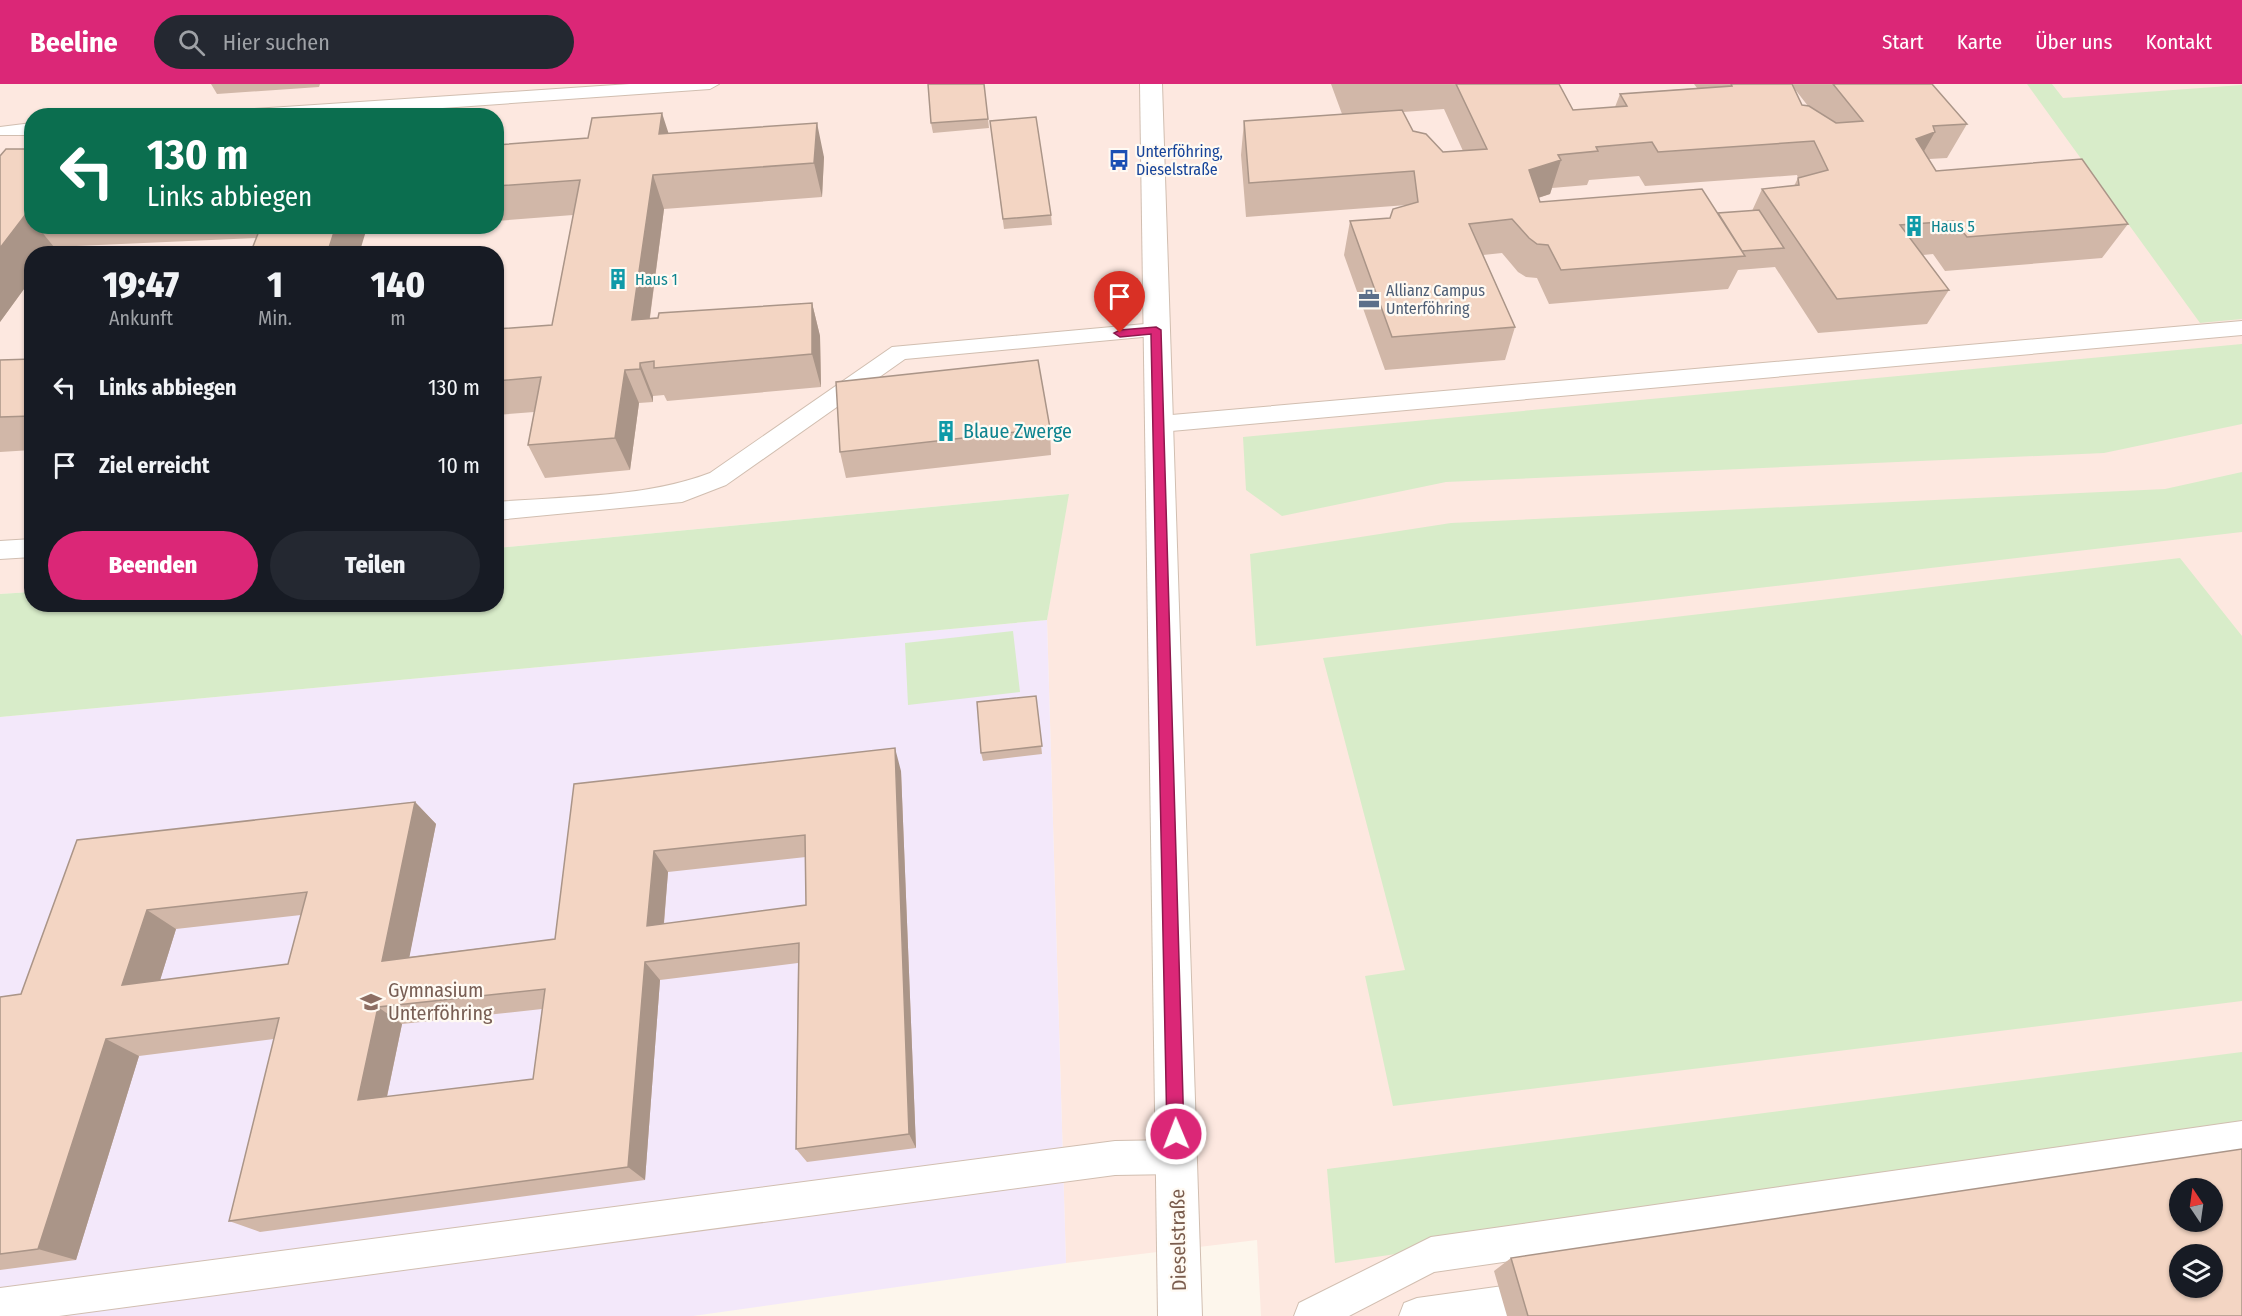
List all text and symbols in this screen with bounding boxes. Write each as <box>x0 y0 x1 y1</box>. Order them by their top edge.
search box <box>154 15 574 69</box>
text: Beeline <box>30 26 118 59</box>
icon: search <box>175 26 208 59</box>
text: Hier suchen <box>223 29 330 56</box>
text: Start <box>1882 29 1924 55</box>
text: Karte <box>1957 29 2002 55</box>
text: Über uns <box>2035 29 2112 55</box>
text: Kontakt <box>2145 29 2212 55</box>
text: 130 m <box>147 130 248 180</box>
icon: left <box>48 132 126 210</box>
place label: Unterföhring, Dieselstraße <box>1136 142 1223 179</box>
bus stop icon: Unterföhring, Dieselstraße <box>1107 148 1131 172</box>
text: Links abbiegen <box>147 181 312 213</box>
building icon: Haus 5 <box>1902 214 1926 238</box>
place label: Haus 5 <box>1931 217 1975 236</box>
text: 19:47 <box>103 263 179 307</box>
text: 1 <box>267 263 283 307</box>
text: 140 <box>371 263 425 307</box>
building icon: Haus 1 <box>606 267 630 291</box>
place label: Haus 1 <box>635 270 678 289</box>
pin <box>1094 271 1145 333</box>
icon: arrive <box>1103 280 1136 313</box>
place label: Allianz Campus Unterföhring <box>1386 281 1485 318</box>
office icon: Allianz Campus Unterföhring <box>1357 287 1381 311</box>
text: Ankunft <box>109 306 173 330</box>
text: Min. <box>258 306 292 330</box>
text: m <box>390 306 406 330</box>
icon: left <box>48 371 81 404</box>
text: Links abbiegen <box>99 374 237 401</box>
text: 130 m <box>428 374 480 401</box>
building icon: Blaue Zwerge <box>934 419 958 443</box>
place label: Blaue Zwerge <box>963 419 1072 443</box>
icon: arrive <box>48 449 81 482</box>
text: Ziel erreicht <box>99 452 210 479</box>
text: 10 m <box>438 452 480 479</box>
button: Beenden <box>48 531 258 600</box>
button: Teilen <box>270 531 480 600</box>
place label: Gymnasium Unterföhring <box>388 978 493 1025</box>
school or university icon: Gymnasium Unterföhring <box>359 990 383 1014</box>
position arrow <box>1144 1102 1208 1166</box>
north arrow <box>2169 1178 2223 1232</box>
map controls <box>2169 1178 2223 1298</box>
street label: Dieselstraße <box>1165 1189 1191 1291</box>
button: layers <box>2169 1244 2223 1298</box>

